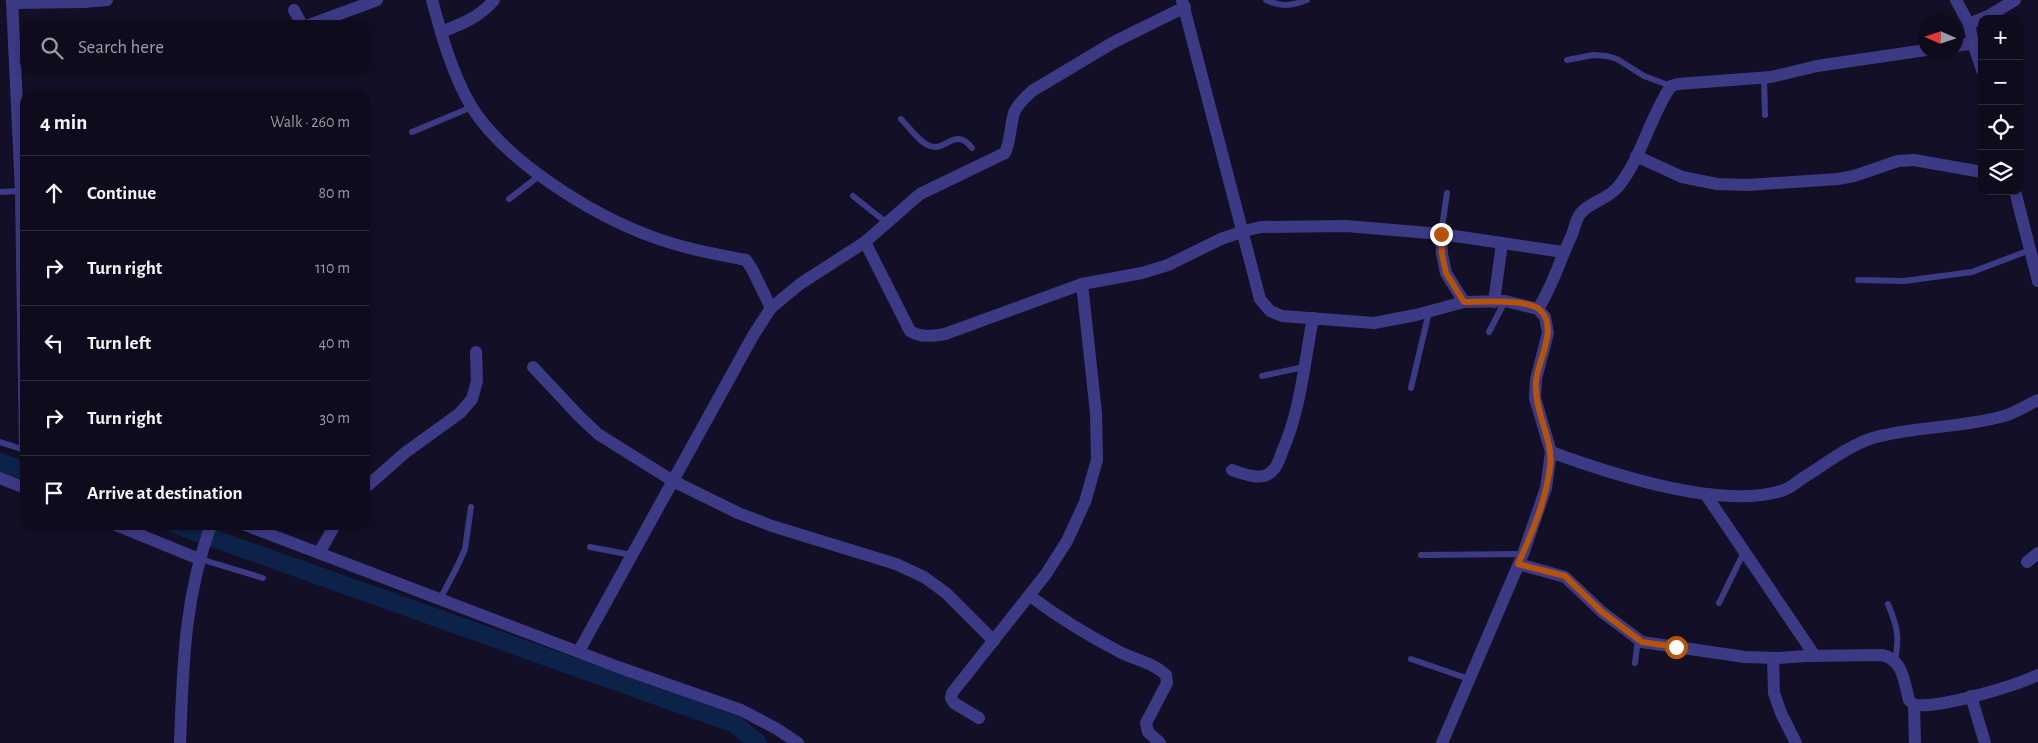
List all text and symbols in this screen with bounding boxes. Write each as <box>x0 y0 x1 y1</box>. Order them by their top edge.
north arrow <box>1918 15 1963 60</box>
map controls <box>1978 15 2023 195</box>
button: + <box>1978 15 2023 60</box>
search box <box>20 20 370 75</box>
icon: search <box>38 34 66 62</box>
text: Search here <box>78 38 164 57</box>
button: − <box>1978 60 2023 105</box>
button: locate <box>1978 105 2023 150</box>
text: 4 min <box>40 112 87 133</box>
text: Walk · 260 m <box>270 114 350 130</box>
button: layers <box>1978 150 2023 195</box>
icon: ahead <box>40 179 68 207</box>
text: Continue <box>87 184 156 203</box>
text: 80 m <box>319 185 350 201</box>
route end <box>1430 223 1453 246</box>
icon: right <box>40 254 68 282</box>
text: Turn right <box>87 259 162 278</box>
text: 110 m <box>315 260 350 276</box>
icon: left <box>40 329 68 357</box>
text: Turn left <box>87 334 151 353</box>
text: 40 m <box>318 335 350 351</box>
icon: right <box>40 404 68 432</box>
text: Turn right <box>87 409 162 428</box>
text: 30 m <box>320 410 350 426</box>
icon: arrive <box>40 479 68 507</box>
text: Arrive at destination <box>87 484 243 503</box>
route start <box>1665 636 1688 659</box>

